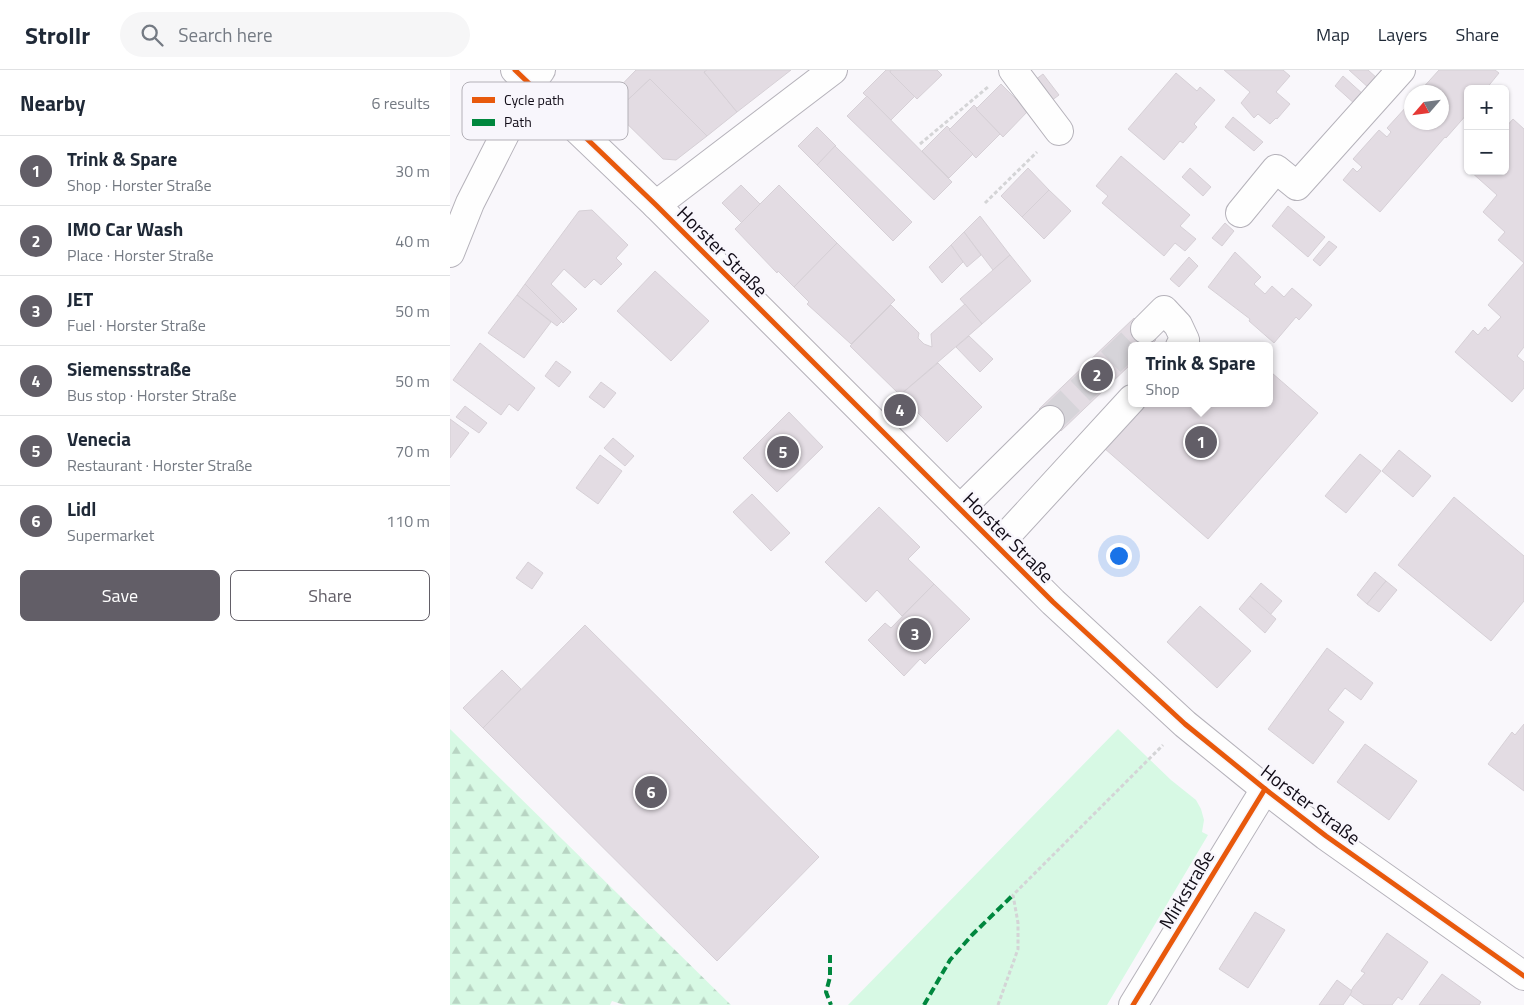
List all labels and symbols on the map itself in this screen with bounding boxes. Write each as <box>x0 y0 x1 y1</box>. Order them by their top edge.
legend <box>462 82 628 140</box>
north arrow <box>1404 85 1449 130</box>
text: Cycle path <box>504 89 564 110</box>
text: Path <box>504 111 532 132</box>
street label: Horster Straße <box>671 199 775 303</box>
pin: 2 <box>1081 356 1113 394</box>
pin: 4 <box>884 391 916 429</box>
pin: 1 <box>1185 423 1217 461</box>
pin: 5 <box>767 433 799 471</box>
street label: Horster Straße <box>957 485 1061 589</box>
your location <box>1106 543 1132 569</box>
pin: 3 <box>899 615 931 653</box>
street label: Horster Straße <box>1255 757 1367 851</box>
pin: 6 <box>635 773 667 811</box>
street label: Mirkstraße <box>1151 844 1221 934</box>

